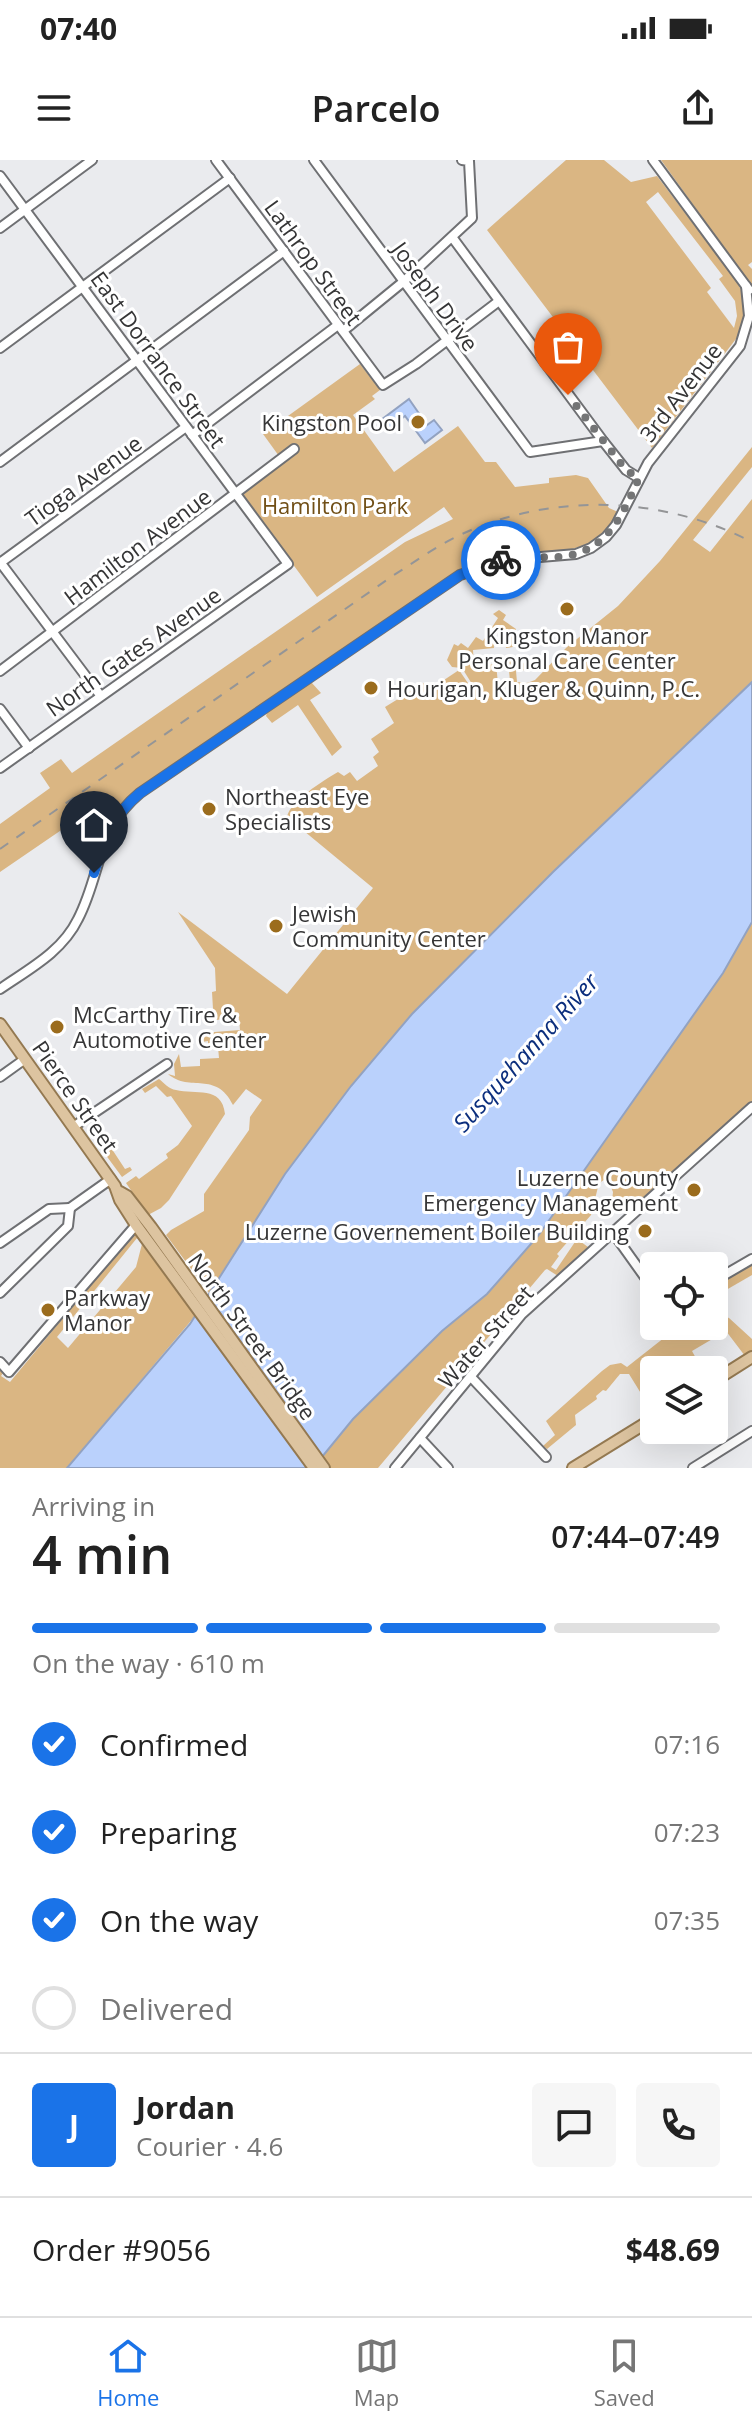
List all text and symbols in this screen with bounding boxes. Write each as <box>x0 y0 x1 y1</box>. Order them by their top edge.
text: 07:40 <box>40 8 117 49</box>
text: Parcelo <box>311 84 441 133</box>
icon: menu <box>32 86 76 130</box>
icon: share <box>676 86 720 130</box>
street label: Lathrop Street <box>258 193 370 331</box>
street label: Joseph Drive <box>385 234 486 357</box>
street label: East Dorrance Street <box>85 265 233 453</box>
pin <box>534 313 602 395</box>
icon: bag <box>546 325 590 369</box>
street label: 3rd Avenue <box>632 337 728 447</box>
place label: Kingston Pool <box>262 407 402 437</box>
marker: Kingston Pool <box>409 413 427 431</box>
street label: Tioga Avenue <box>19 427 147 533</box>
street label: Hamilton Avenue <box>57 481 217 611</box>
park label: Hamilton Park <box>262 490 409 520</box>
courier <box>461 520 541 600</box>
icon: bike <box>479 538 523 582</box>
street label: North Gates Avenue <box>40 579 226 723</box>
marker: Kingston Manor Personal Care Center <box>558 600 576 618</box>
place label: Kingston Manor Personal Care Center <box>458 620 676 675</box>
place label: Hourigan, Kluger & Quinn, P.C. <box>387 673 700 703</box>
marker: Hourigan, Kluger & Quinn, P.C. <box>362 679 380 697</box>
place label: Northeast Eye Specialists <box>225 781 369 836</box>
pin <box>60 791 128 873</box>
marker: Northeast Eye Specialists <box>200 800 218 818</box>
icon: home <box>72 803 116 847</box>
place label: Jewish Community Center <box>290 898 486 953</box>
marker: Jewish Community Center <box>267 917 285 935</box>
water label: Susquehanna River <box>445 964 606 1138</box>
place label: McCarthy Tire & Automotive Center <box>73 999 266 1054</box>
marker: McCarthy Tire & Automotive Center <box>48 1018 66 1036</box>
street label: Pierce Street <box>26 1034 126 1158</box>
place label: Luzerne County Emergency Management <box>423 1162 679 1217</box>
marker: Luzerne County Emergency Management <box>685 1181 703 1199</box>
place label: Luzerne Governement Boiler Building <box>245 1216 629 1246</box>
marker: Luzerne Governement Boiler Building <box>636 1222 654 1240</box>
street label: North Street Bridge <box>182 1246 324 1426</box>
map controls <box>640 1252 728 1444</box>
button: locate <box>640 1252 728 1340</box>
street label: Water Street <box>431 1278 539 1394</box>
place label: Parkway Manor <box>64 1282 151 1337</box>
marker: Parkway Manor <box>39 1301 57 1319</box>
button: layers <box>640 1356 728 1444</box>
text: Arriving in <box>32 1488 155 1524</box>
text: 07:44–07:49 <box>551 1516 720 1557</box>
text: 4 min <box>32 1518 172 1589</box>
text: On the way · 610 m <box>32 1645 265 1681</box>
icon: check <box>32 1722 76 1766</box>
text: Confirmed <box>100 1724 248 1765</box>
text: 07:16 <box>654 1726 720 1762</box>
icon: check <box>32 1810 76 1854</box>
text: Preparing <box>100 1812 237 1853</box>
text: 07:23 <box>654 1814 720 1850</box>
icon: check <box>32 1898 76 1942</box>
text: On the way <box>100 1900 258 1941</box>
text: 07:35 <box>654 1902 720 1938</box>
text: Delivered <box>100 1988 233 2029</box>
button: chat <box>532 2083 616 2167</box>
button: phone <box>636 2083 720 2167</box>
text: Jordan <box>136 2087 235 2128</box>
text: J <box>69 2105 79 2146</box>
text: Courier · 4.6 <box>136 2128 283 2164</box>
text: Order #9056 <box>32 2229 211 2270</box>
text: $48.69 <box>626 2229 720 2270</box>
tab: Home <box>97 2334 159 2412</box>
tab: Map <box>354 2334 399 2412</box>
tab: Saved <box>594 2334 655 2412</box>

